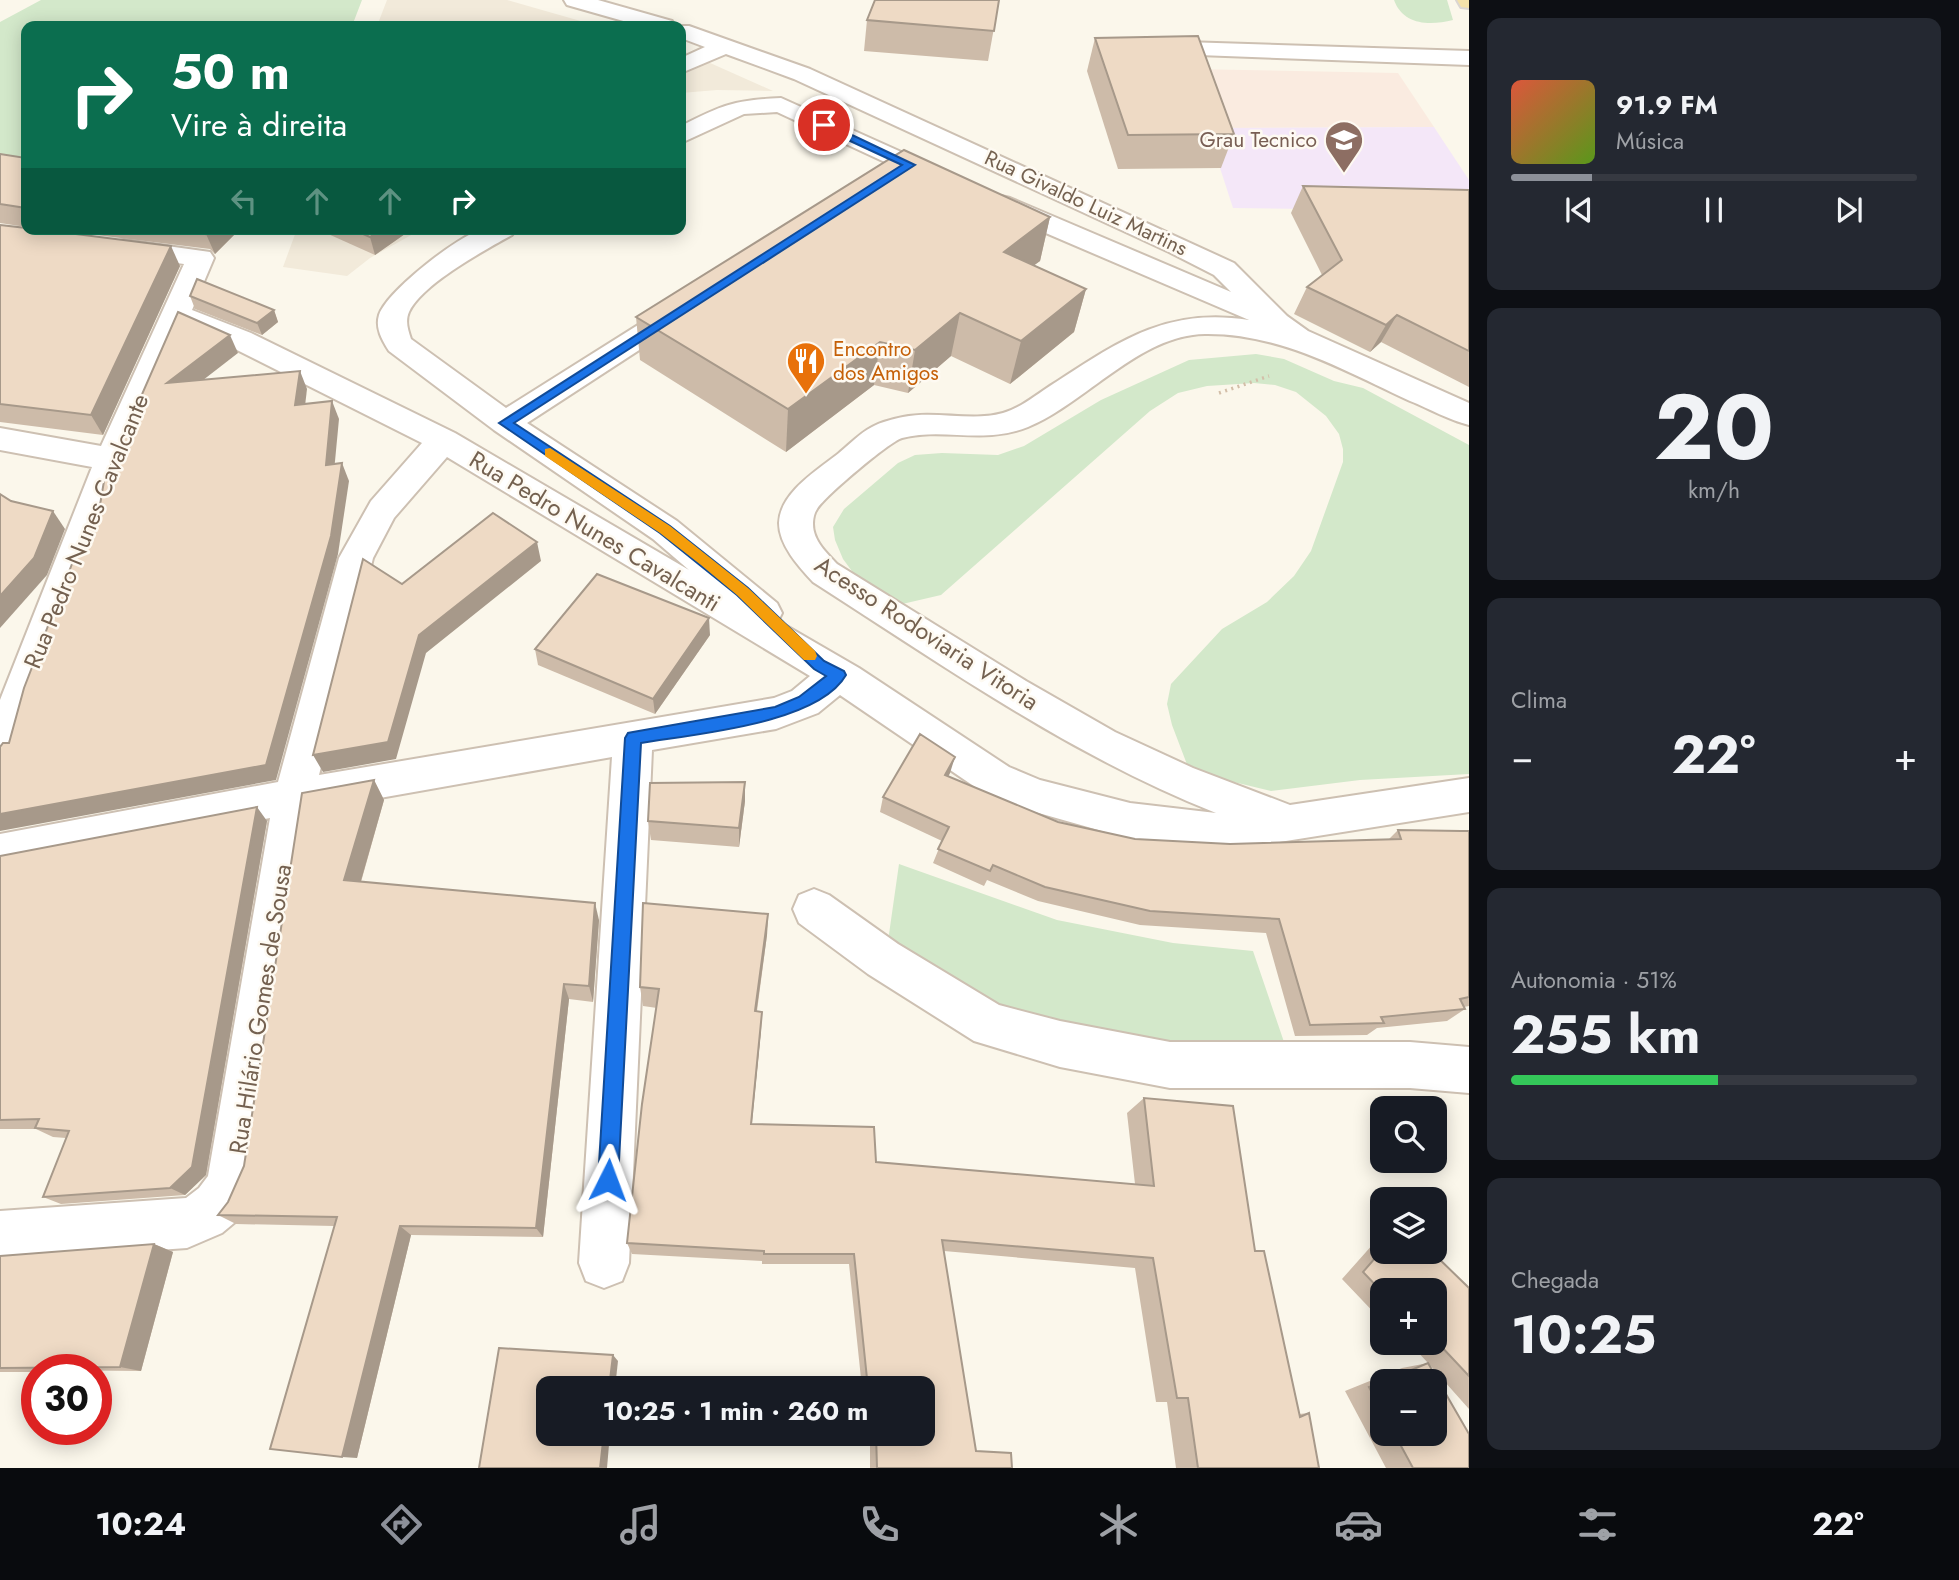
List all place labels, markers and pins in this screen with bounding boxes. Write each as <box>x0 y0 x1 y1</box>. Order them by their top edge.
pin <box>794 95 854 155</box>
school or university icon: Grau Tecnico <box>1323 119 1365 174</box>
place label: Grau Tecnico <box>1200 125 1317 155</box>
place label: Encontro dos Amigos <box>833 334 939 388</box>
restaurant icon: Encontro dos Amigos <box>785 340 827 395</box>

